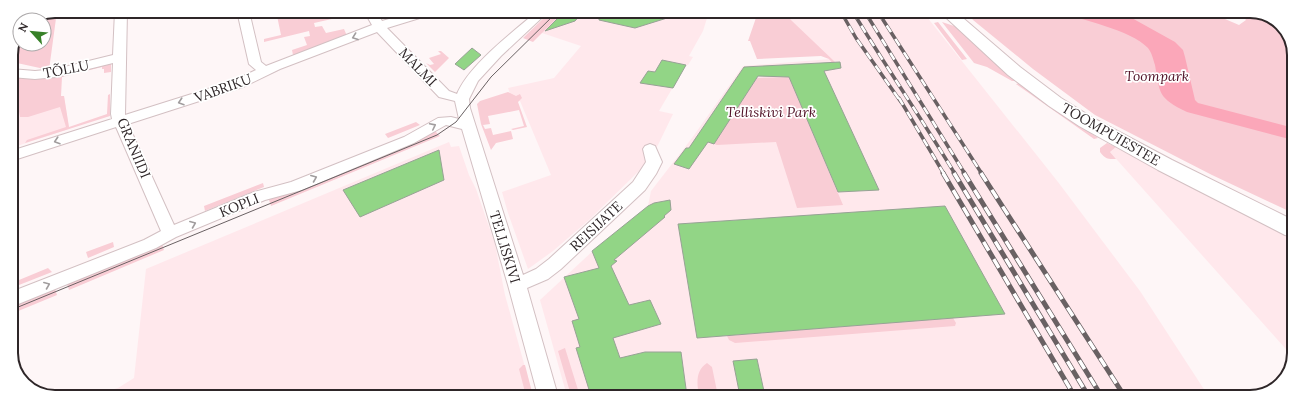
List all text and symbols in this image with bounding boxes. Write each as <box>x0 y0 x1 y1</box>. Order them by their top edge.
north arrow <box>12 12 52 52</box>
text: N <box>15 20 31 34</box>
one-way arrow <box>352 32 359 40</box>
street label: MALMI <box>395 44 441 90</box>
street label: TÕLLU <box>41 56 91 82</box>
park label: Toompark <box>1125 67 1189 85</box>
street label: VABRIKU <box>191 69 254 107</box>
one-way arrow <box>178 97 185 106</box>
street label: TOOMPUIESTEE <box>1059 99 1164 170</box>
park label: Telliskivi Park <box>726 103 816 121</box>
street label: GRANIIDI <box>113 115 155 181</box>
one-way arrow <box>429 124 436 131</box>
one-way arrow <box>54 136 61 145</box>
one-way arrow <box>311 175 318 183</box>
street label: KOPLI <box>216 189 262 221</box>
street label: REISIJATE <box>566 197 626 255</box>
street label: TELLISKIVI <box>485 209 525 285</box>
one-way arrow <box>188 221 196 229</box>
one-way arrow <box>44 282 51 290</box>

